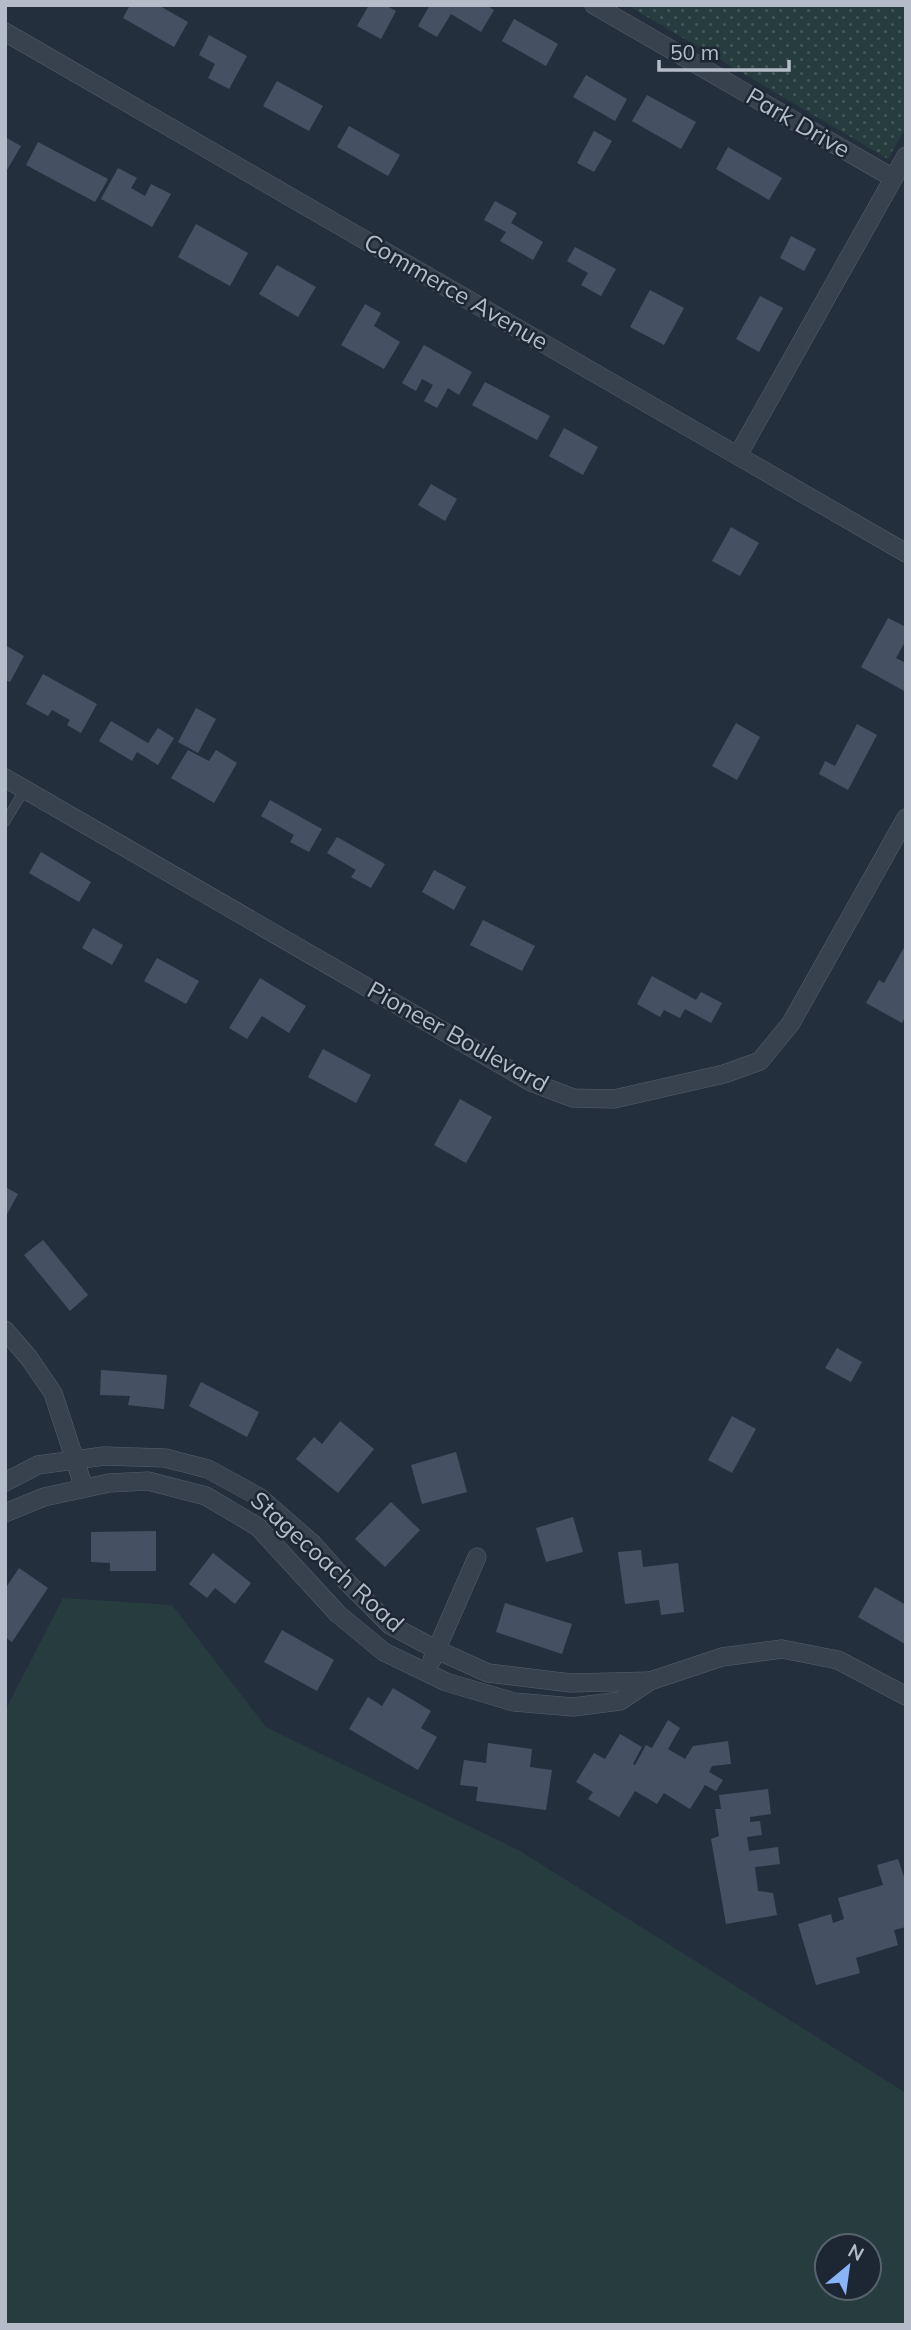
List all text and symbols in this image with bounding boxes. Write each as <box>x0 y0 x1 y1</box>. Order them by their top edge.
scale bar <box>659 28 788 72</box>
text: 50 m <box>670 39 719 65</box>
street label: Park Drive <box>741 80 856 164</box>
street label: Commerce Avenue <box>359 226 554 356</box>
street label: Pioneer Boulevard <box>363 974 554 1098</box>
street label: Stagecoach Road <box>245 1485 411 1638</box>
north arrow <box>813 2232 883 2302</box>
text: N <box>844 2238 868 2266</box>

